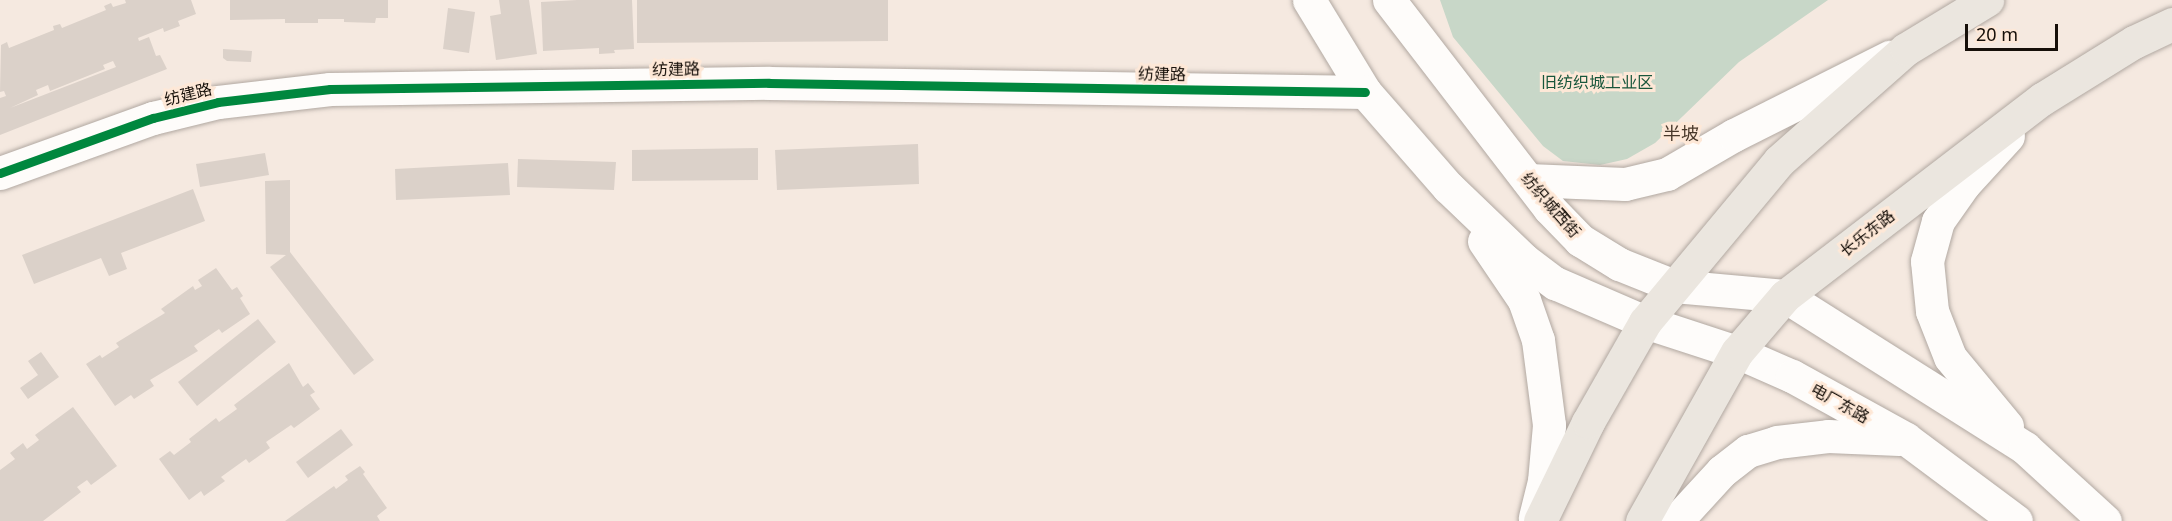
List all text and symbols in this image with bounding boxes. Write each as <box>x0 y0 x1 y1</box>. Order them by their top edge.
scale bar <box>1968 12 2061 50</box>
text: 20 m <box>1976 22 2018 46</box>
street label: 纺建路 <box>652 59 700 79</box>
street label: 纺建路 <box>1138 64 1186 84</box>
park label: 旧纺织城工业区 <box>1541 72 1653 92</box>
street label: 纺建路 <box>162 79 214 109</box>
district label: 半坡 <box>1663 122 1699 144</box>
street label: 纺织城西街 <box>1518 169 1584 241</box>
street label: 长乐东路 <box>1836 206 1898 260</box>
street label: 电厂东路 <box>1807 379 1873 427</box>

